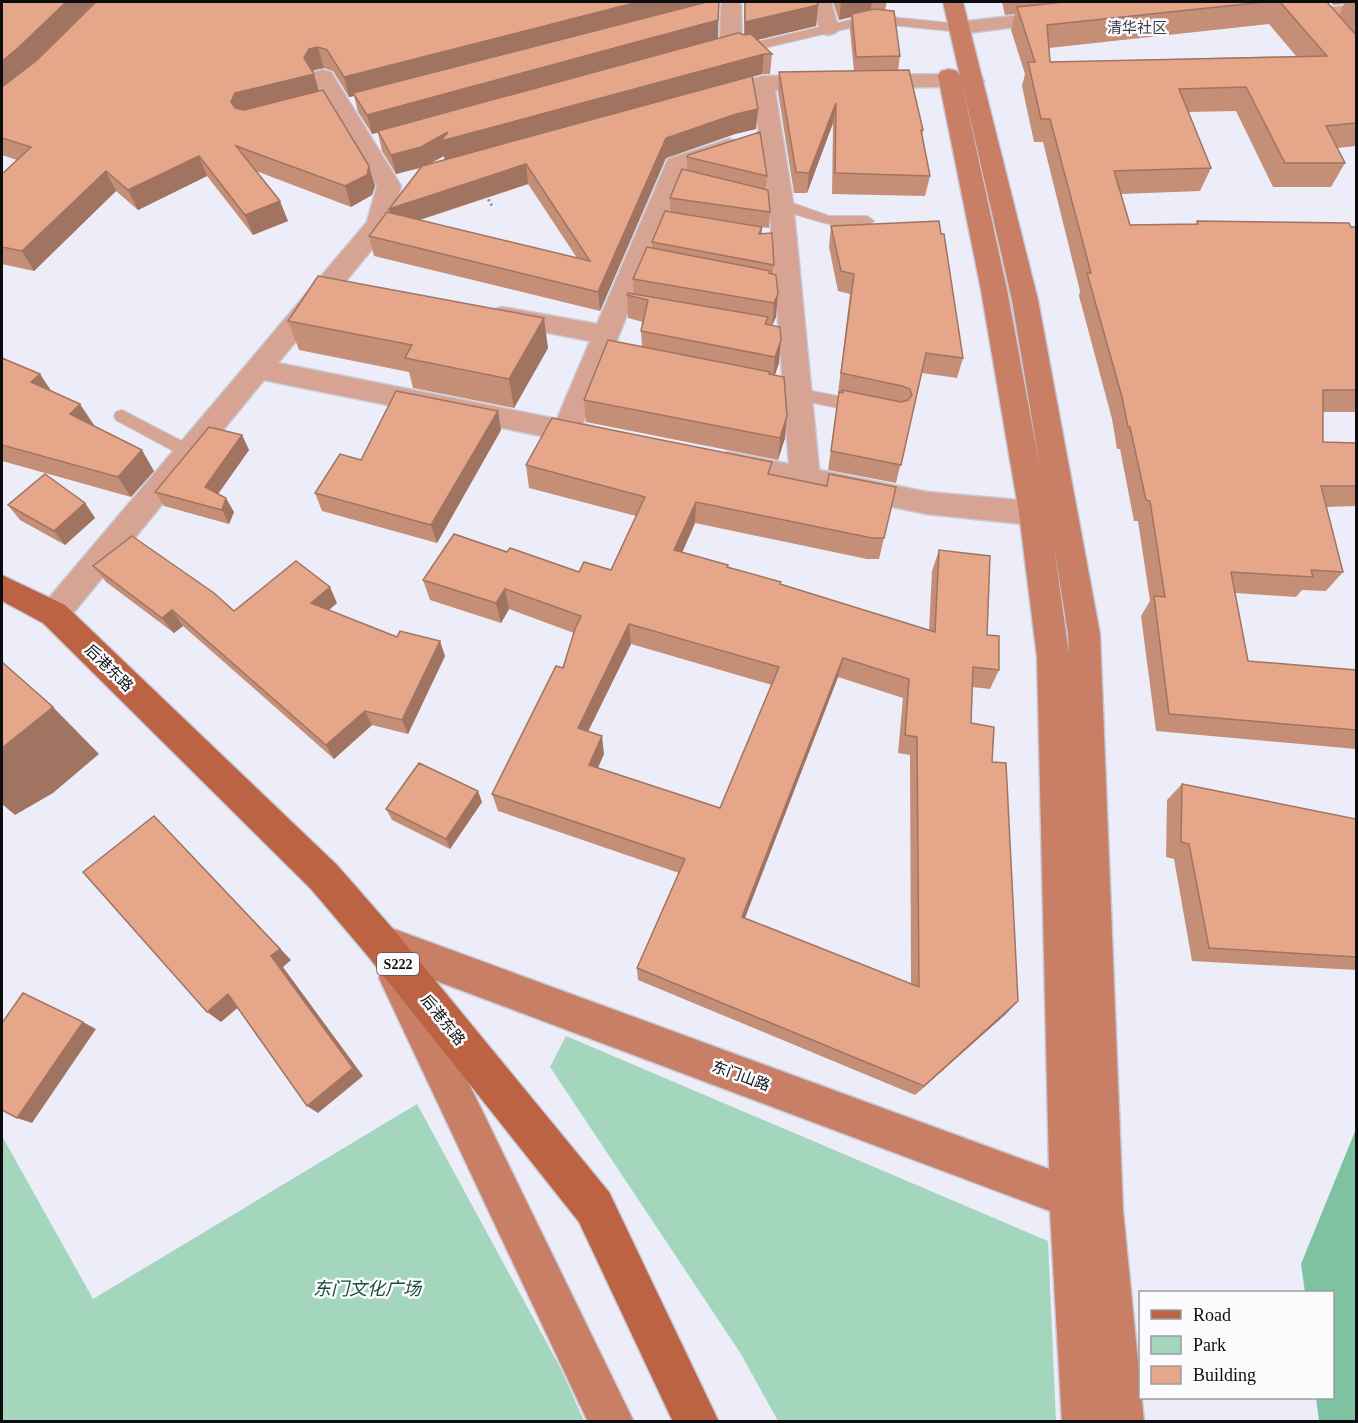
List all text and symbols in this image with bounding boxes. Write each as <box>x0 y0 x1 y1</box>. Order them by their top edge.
district label: 清华社区 <box>1107 19 1167 36</box>
street label: 后港东路 <box>82 641 136 695</box>
road number: S222 <box>377 953 419 975</box>
street label: 后港东路 <box>418 992 468 1048</box>
street label: 东门山路 <box>710 1058 772 1094</box>
park label: 东门文化广场 <box>313 1279 423 1299</box>
legend <box>1139 1291 1334 1399</box>
text: Road <box>1193 1305 1231 1325</box>
text: Park <box>1193 1335 1226 1355</box>
text: Building <box>1193 1365 1256 1385</box>

